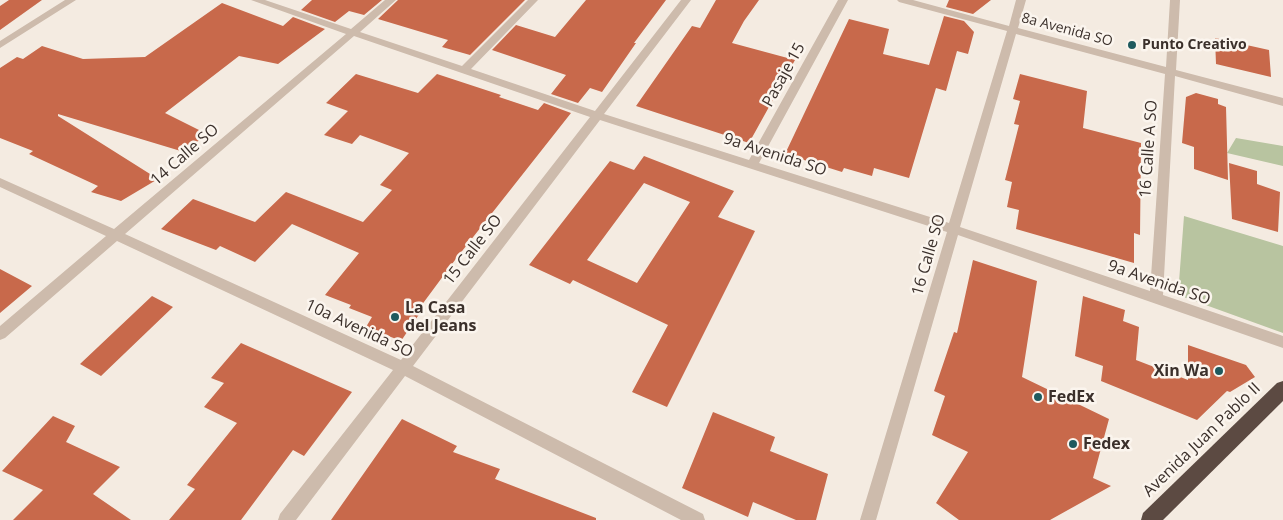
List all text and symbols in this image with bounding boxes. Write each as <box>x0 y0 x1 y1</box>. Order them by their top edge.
street label: 8a Avenida SO <box>1020 10 1114 50</box>
place label: Punto Creativo <box>1142 37 1247 53</box>
marker: Punto Creativo <box>1126 39 1138 51</box>
street label: Pasaje 15 <box>759 40 809 110</box>
street label: 16 Calle A SO <box>1136 99 1162 199</box>
street label: 14 Calle SO <box>147 120 223 190</box>
street label: 9a Avenida SO <box>721 129 829 181</box>
street label: 15 Calle SO <box>440 211 506 289</box>
street label: 16 Calle SO <box>908 212 950 298</box>
street label: 9a Avenida SO <box>1105 256 1213 310</box>
street label: 10a Avenida SO <box>302 296 416 362</box>
place label: La Casa del Jeans <box>405 298 476 336</box>
marker: La Casa del Jeans <box>389 311 401 323</box>
place label: Xin Wa <box>1154 361 1209 381</box>
marker: Xin Wa <box>1213 365 1225 377</box>
street label: Avenida Juan Pablo II <box>1139 379 1265 501</box>
place label: FedEx <box>1048 387 1095 407</box>
marker: FedEx <box>1032 391 1044 403</box>
place label: Fedex <box>1083 434 1130 454</box>
marker: Fedex <box>1067 438 1079 450</box>

